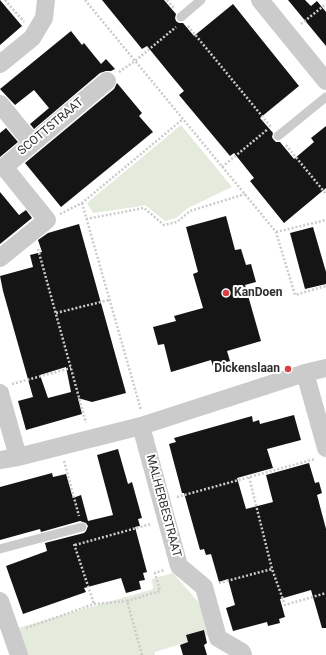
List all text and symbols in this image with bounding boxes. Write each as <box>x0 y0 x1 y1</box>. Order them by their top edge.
street label: SCOTTSTRAAT <box>15 95 87 159</box>
place label: KanDoen <box>234 286 283 300</box>
marker: KanDoen <box>221 288 231 298</box>
place label: Dickenslaan <box>214 362 280 376</box>
marker: Dickenslaan <box>283 364 293 374</box>
street label: MALHERBESTRAAT <box>142 453 184 559</box>

